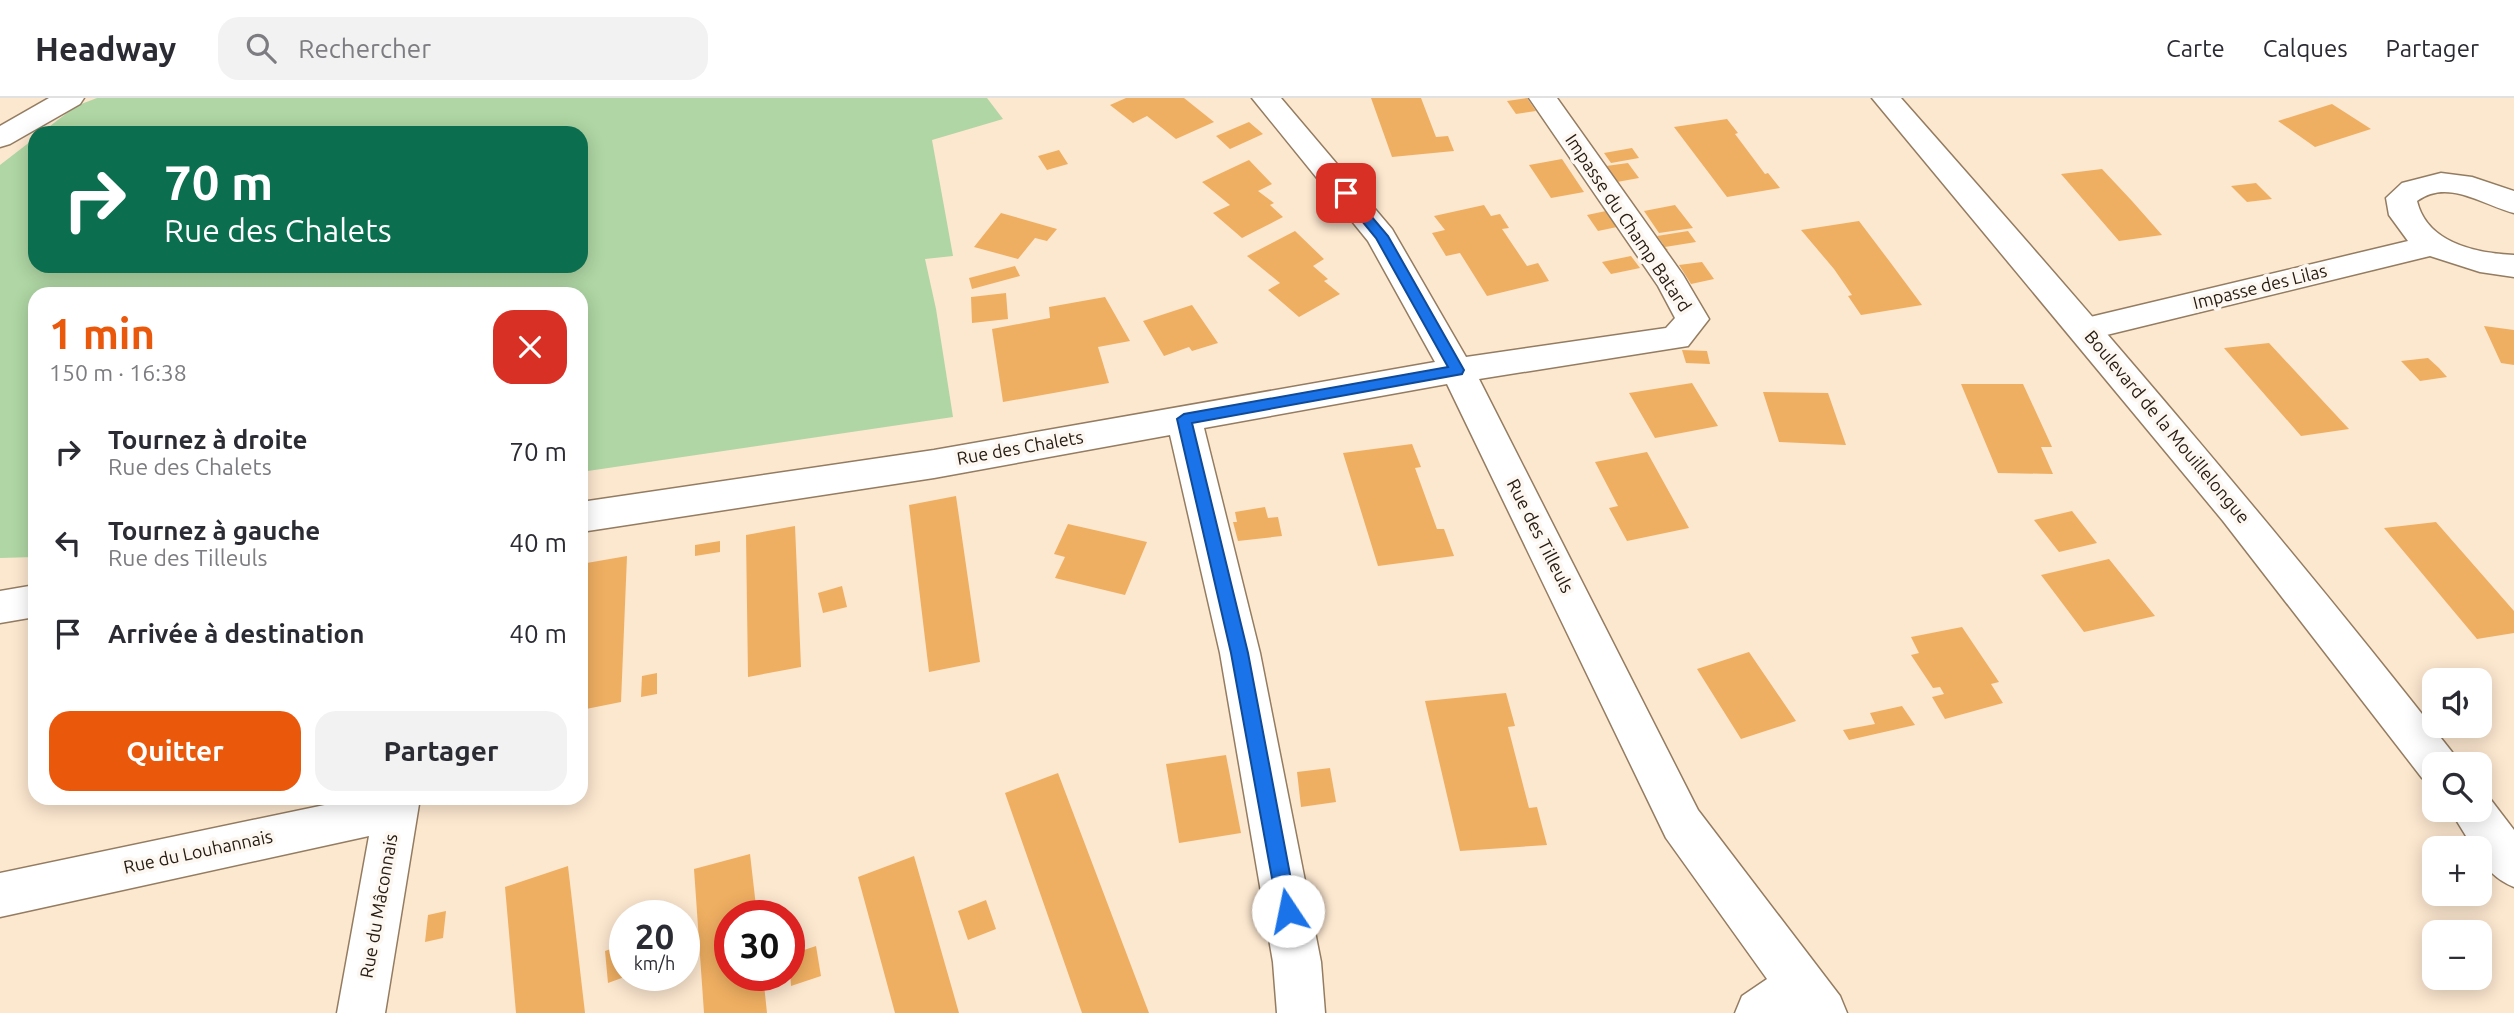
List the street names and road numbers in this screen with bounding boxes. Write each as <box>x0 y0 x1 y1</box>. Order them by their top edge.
street label: Impasse du Champ Batard <box>1562 130 1696 315</box>
street label: Impasse des Lilas <box>2191 260 2329 312</box>
street label: Boulevard de la Mouillelongue <box>2081 326 2254 527</box>
street label: Rue des Chalets <box>955 426 1085 468</box>
street label: Rue des Tilleuls <box>1504 475 1578 596</box>
street label: Rue du Louhannais <box>121 825 274 877</box>
street label: Rue du Mâconnais <box>355 832 401 980</box>

